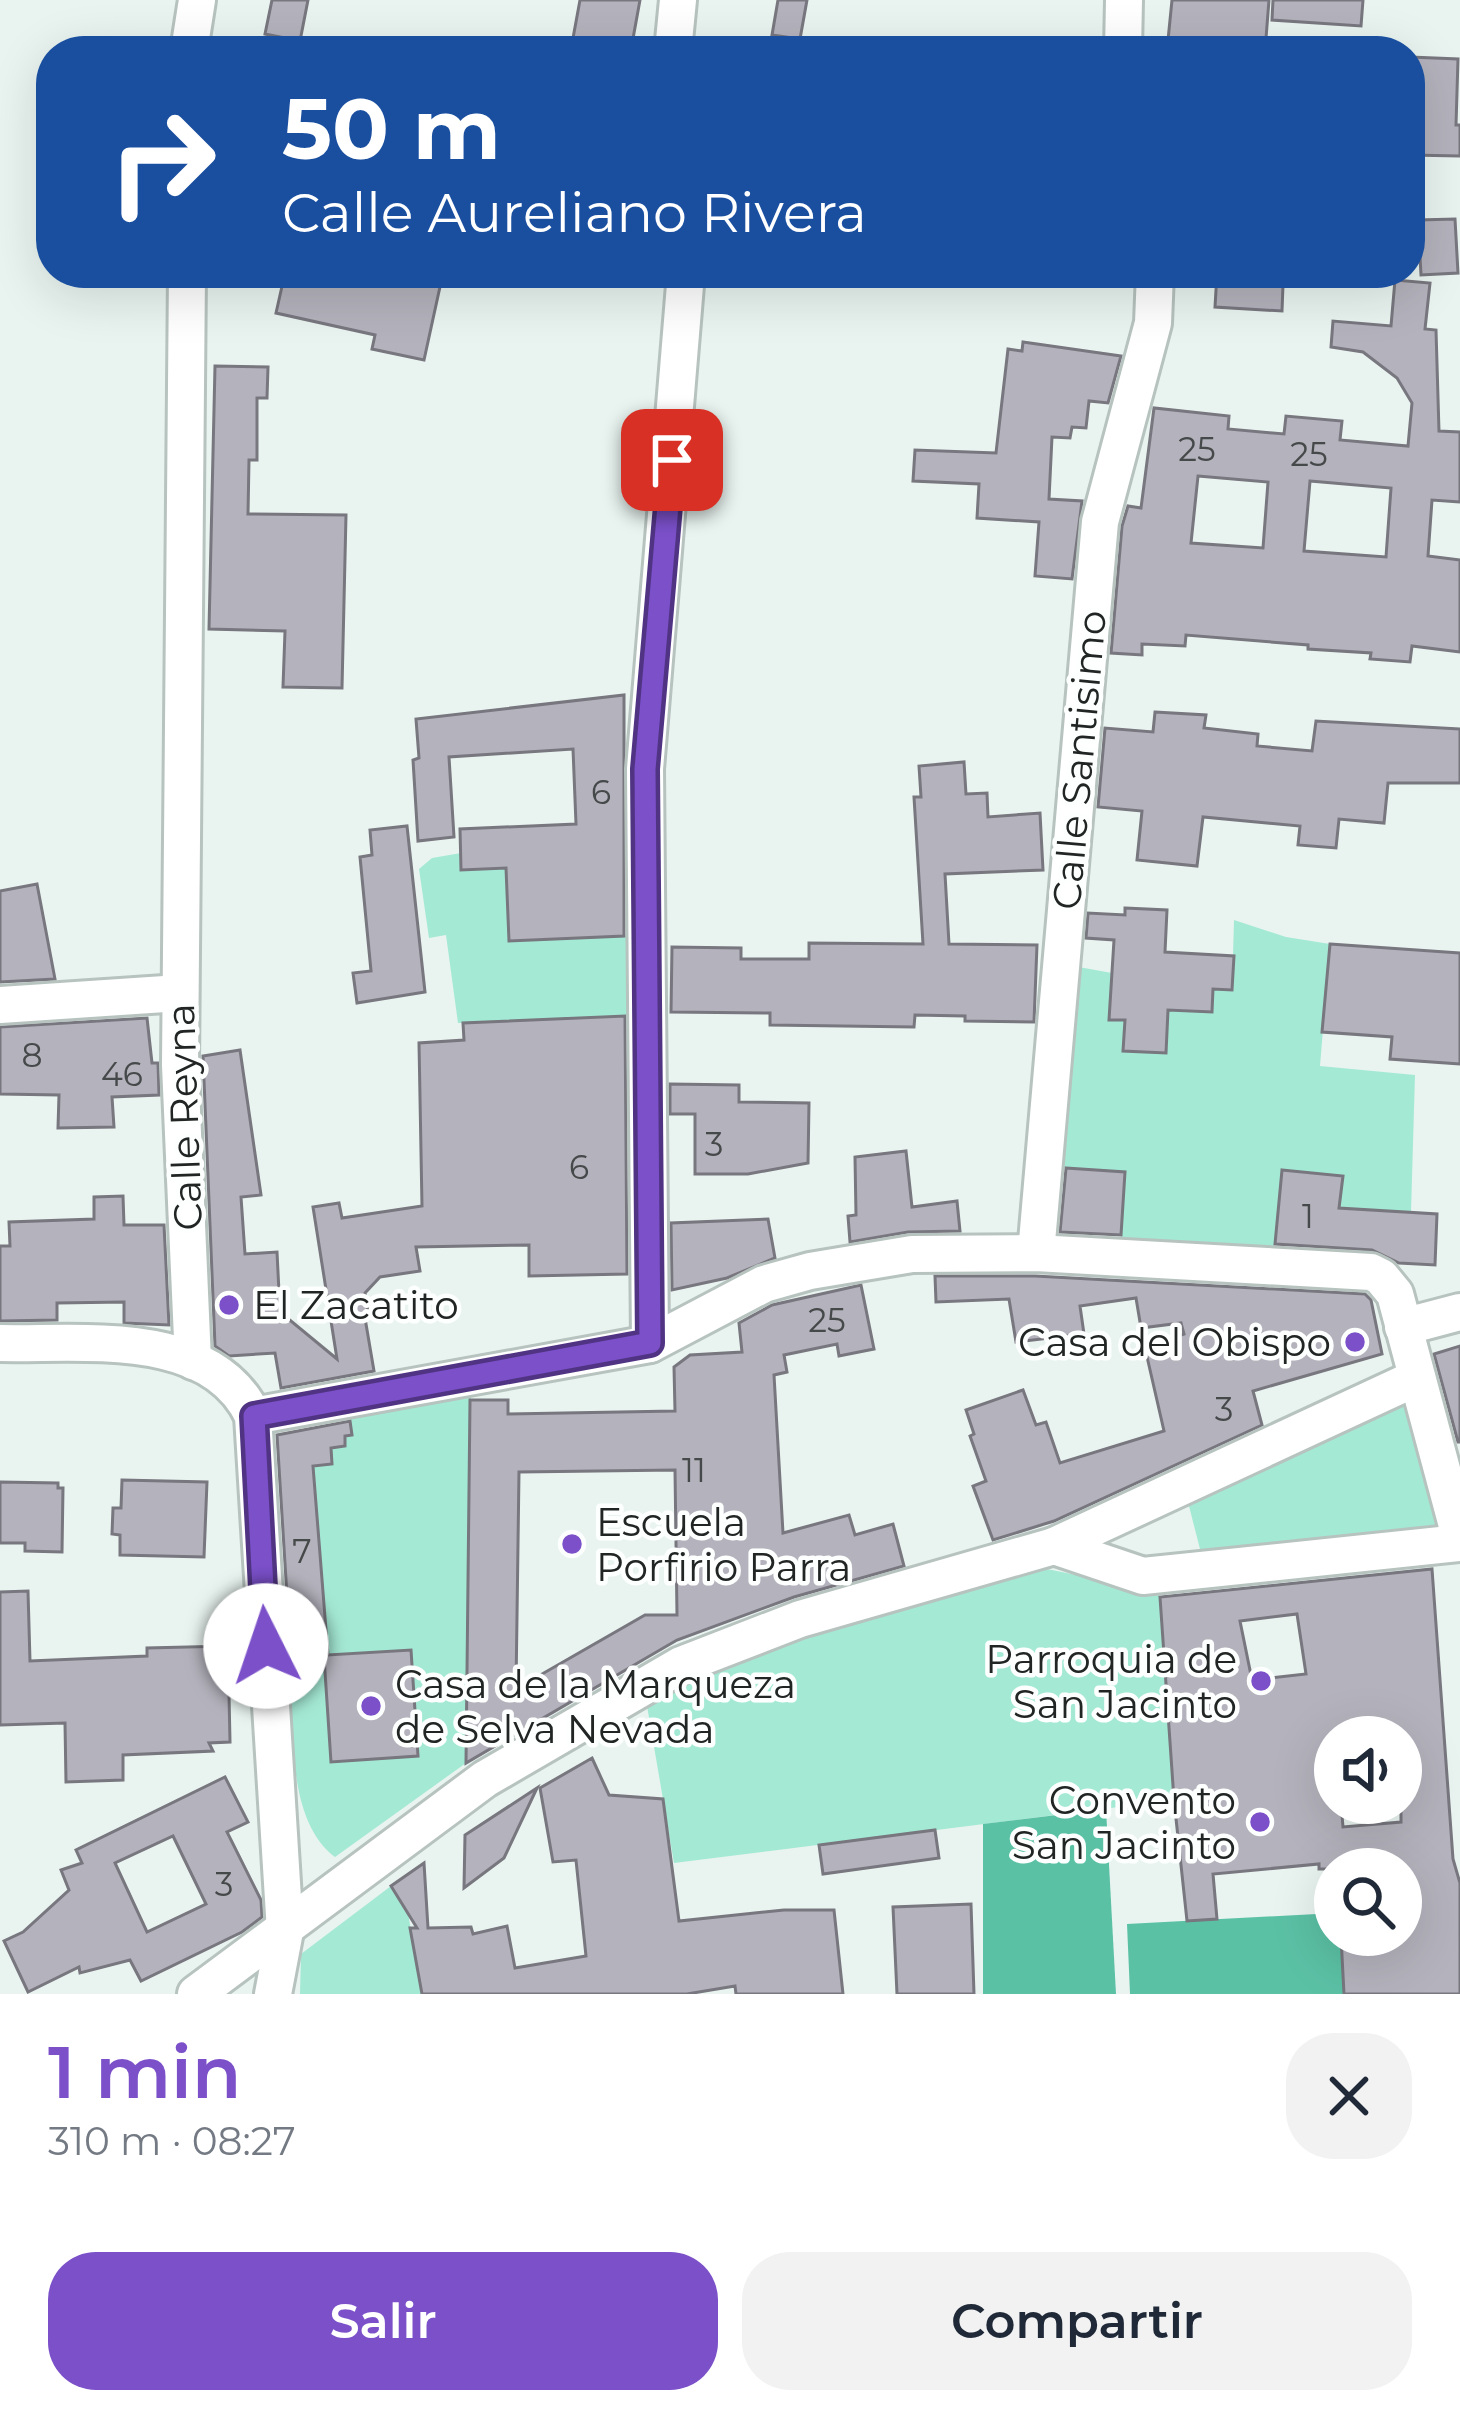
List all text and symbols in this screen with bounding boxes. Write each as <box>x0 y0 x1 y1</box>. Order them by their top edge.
text: 50 m <box>282 78 501 180</box>
icon: right <box>84 84 240 240</box>
text: Calle Aureliano Rivera <box>282 180 867 246</box>
pin <box>621 409 723 511</box>
icon: arrive <box>639 427 705 493</box>
house number: 25 <box>1178 429 1216 469</box>
house number: 25 <box>1290 434 1328 474</box>
street label: Calle Santisimo <box>1042 608 1116 912</box>
house number: 6 <box>591 772 611 812</box>
street label: Calle Reyna <box>156 1003 212 1231</box>
house number: 8 <box>21 1035 43 1075</box>
house number: 46 <box>101 1054 143 1094</box>
house number: 3 <box>705 1124 723 1164</box>
house number: 6 <box>569 1147 589 1187</box>
house number: 1 <box>1302 1196 1314 1236</box>
place label: El Zacatito <box>253 1281 459 1329</box>
marker: El Zacatito <box>216 1292 242 1318</box>
house number: 25 <box>808 1300 846 1340</box>
place label: Casa del Obispo <box>1018 1318 1331 1366</box>
marker: Casa del Obispo <box>1342 1329 1368 1355</box>
house number: 3 <box>1215 1389 1233 1429</box>
house number: 11 <box>682 1450 706 1490</box>
place label: Escuela Porfirio Parra <box>596 1498 851 1591</box>
house number: 7 <box>292 1531 312 1571</box>
marker: Escuela Porfirio Parra <box>559 1531 585 1557</box>
position arrow <box>203 1583 329 1709</box>
place label: Parroquia de San Jacinto <box>985 1635 1237 1728</box>
place label: Casa de la Marqueza de Selva Nevada <box>395 1660 796 1753</box>
marker: Parroquia de San Jacinto <box>1248 1668 1274 1694</box>
marker: Casa de la Marqueza de Selva Nevada <box>358 1693 384 1719</box>
map controls <box>1314 1716 1422 1956</box>
button: sound <box>1314 1716 1422 1824</box>
place label: Convento San Jacinto <box>1012 1776 1236 1869</box>
marker: Convento San Jacinto <box>1247 1809 1273 1835</box>
button: search <box>1314 1848 1422 1956</box>
house number: 3 <box>215 1864 233 1904</box>
text: 1 min <box>48 2028 241 2116</box>
button: close <box>1286 2033 1412 2159</box>
text: 310 m · 08:27 <box>48 2117 296 2165</box>
button: Salir <box>48 2252 718 2390</box>
button: Compartir <box>742 2252 1412 2390</box>

